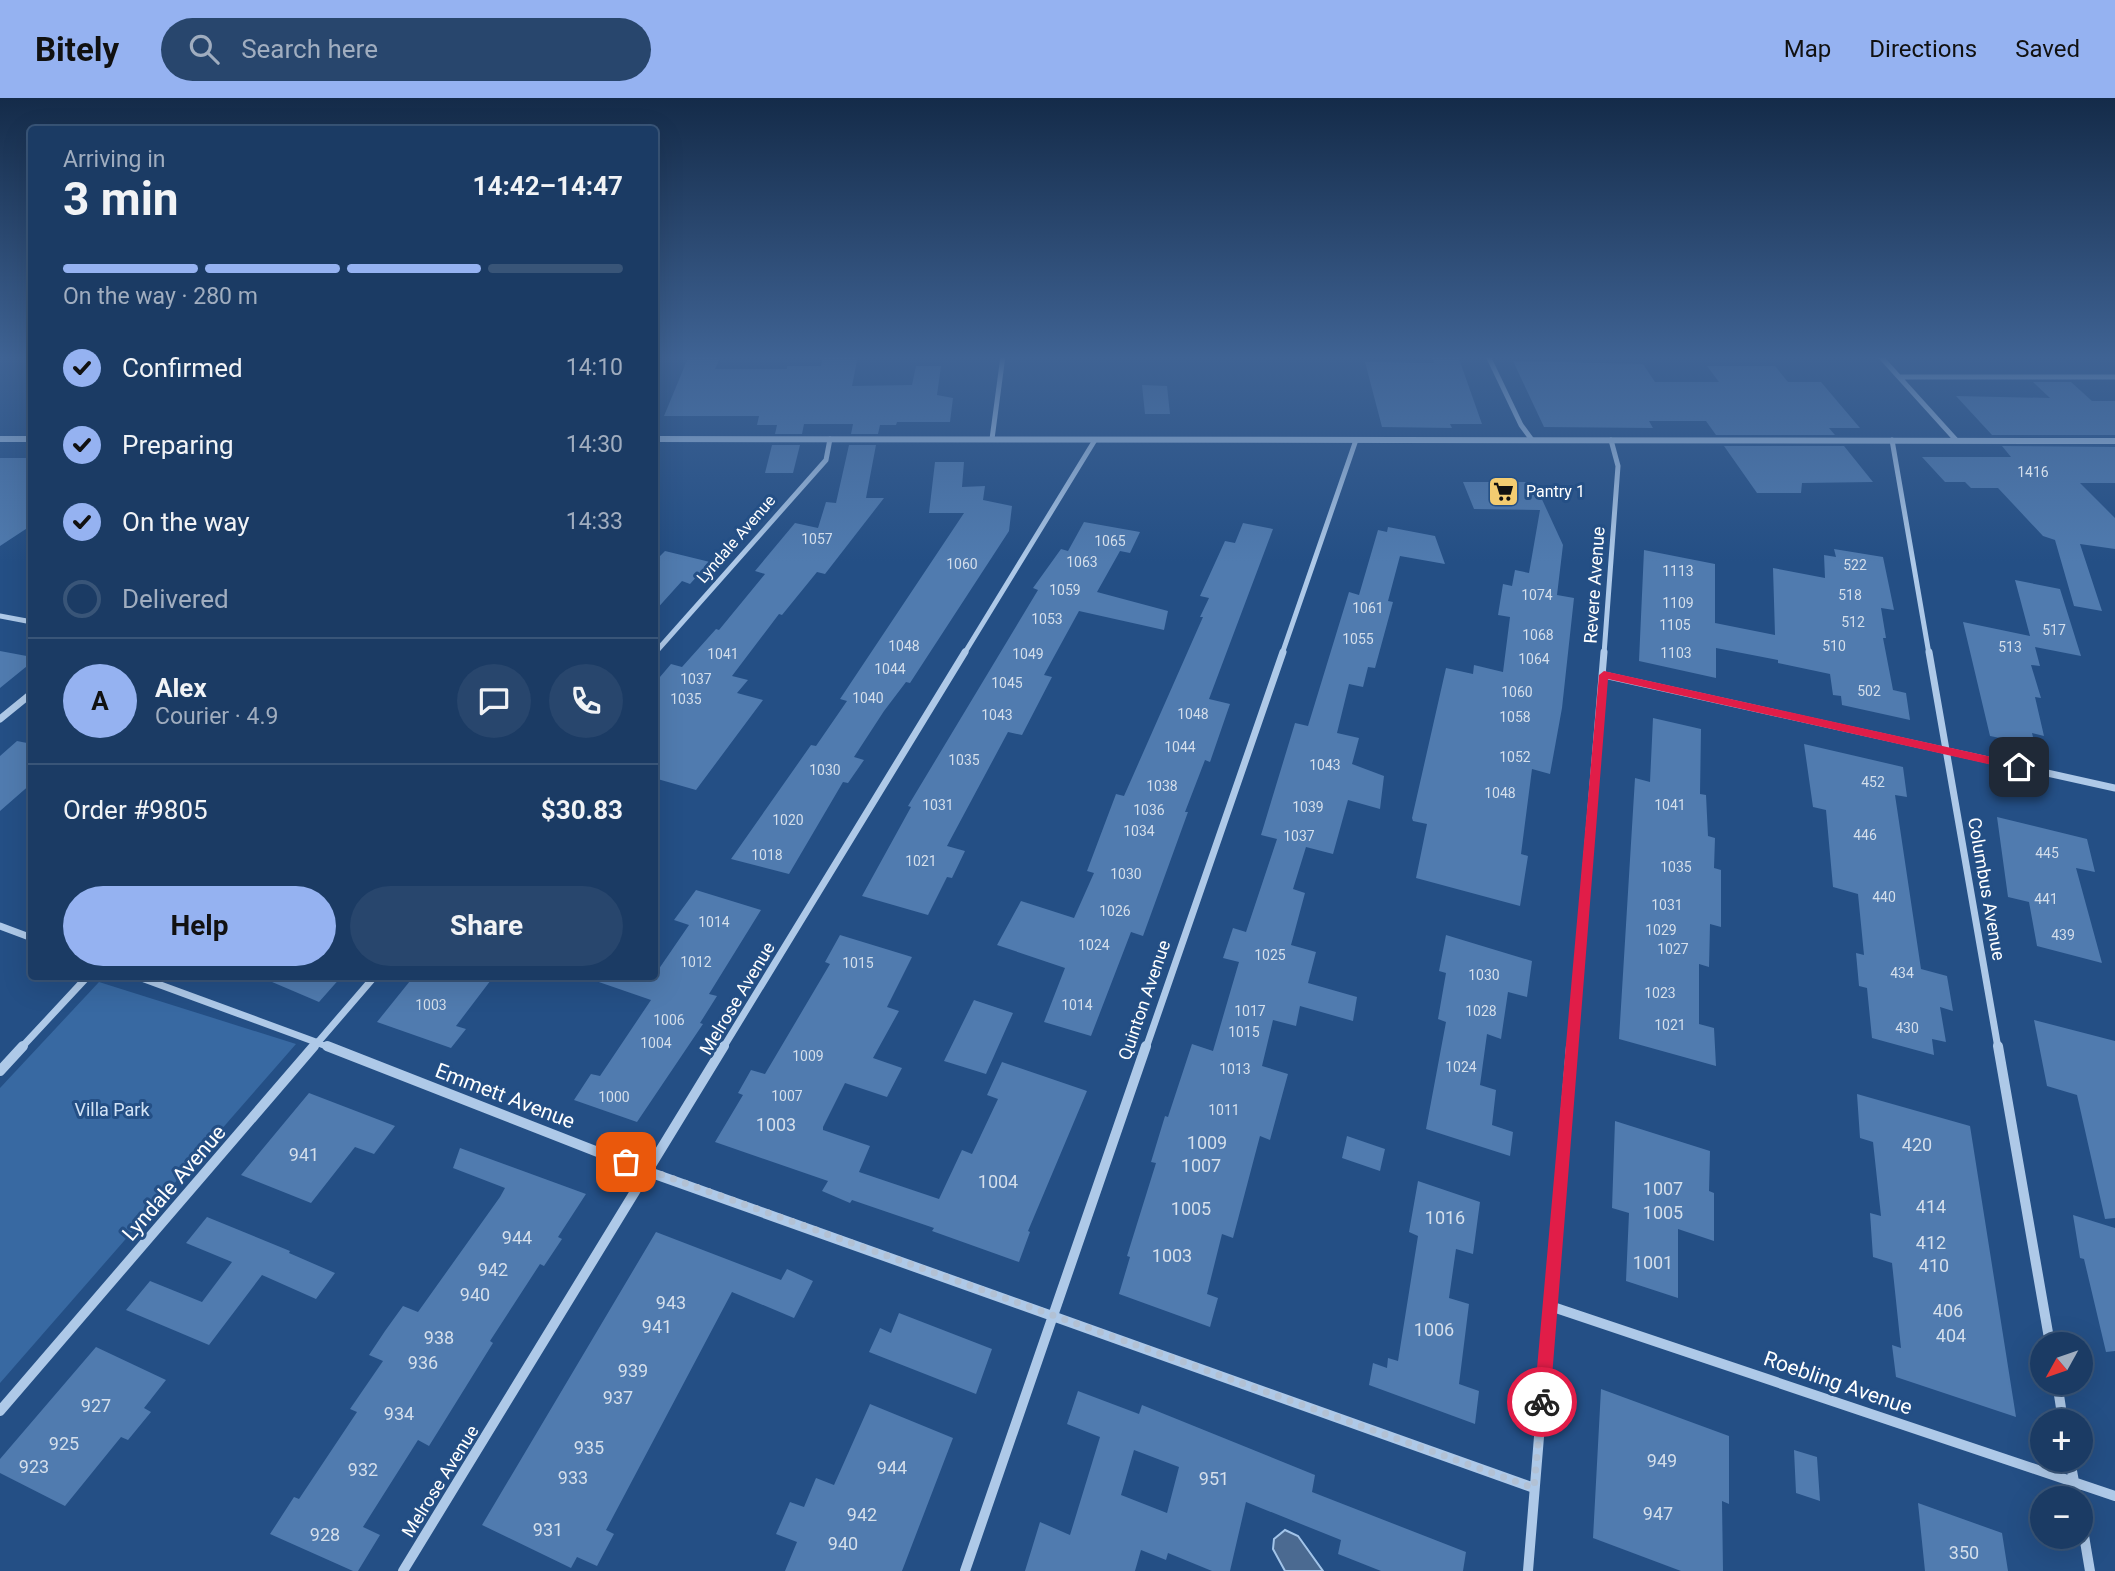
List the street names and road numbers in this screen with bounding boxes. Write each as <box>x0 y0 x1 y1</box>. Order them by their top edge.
street label: Lyndale Avenue <box>693 491 779 587</box>
street label: Revere Avenue <box>1579 526 1609 644</box>
street label: Columbus Avenue <box>1964 816 2010 962</box>
street label: Quinton Avenue <box>1114 937 1174 1063</box>
street label: Melrose Avenue <box>695 938 779 1058</box>
street label: Emmett Avenue <box>432 1058 578 1134</box>
street label: Lyndale Avenue <box>117 1120 231 1246</box>
street label: Roebling Avenue <box>1761 1346 1915 1420</box>
street label: Melrose Avenue <box>397 1421 483 1541</box>

